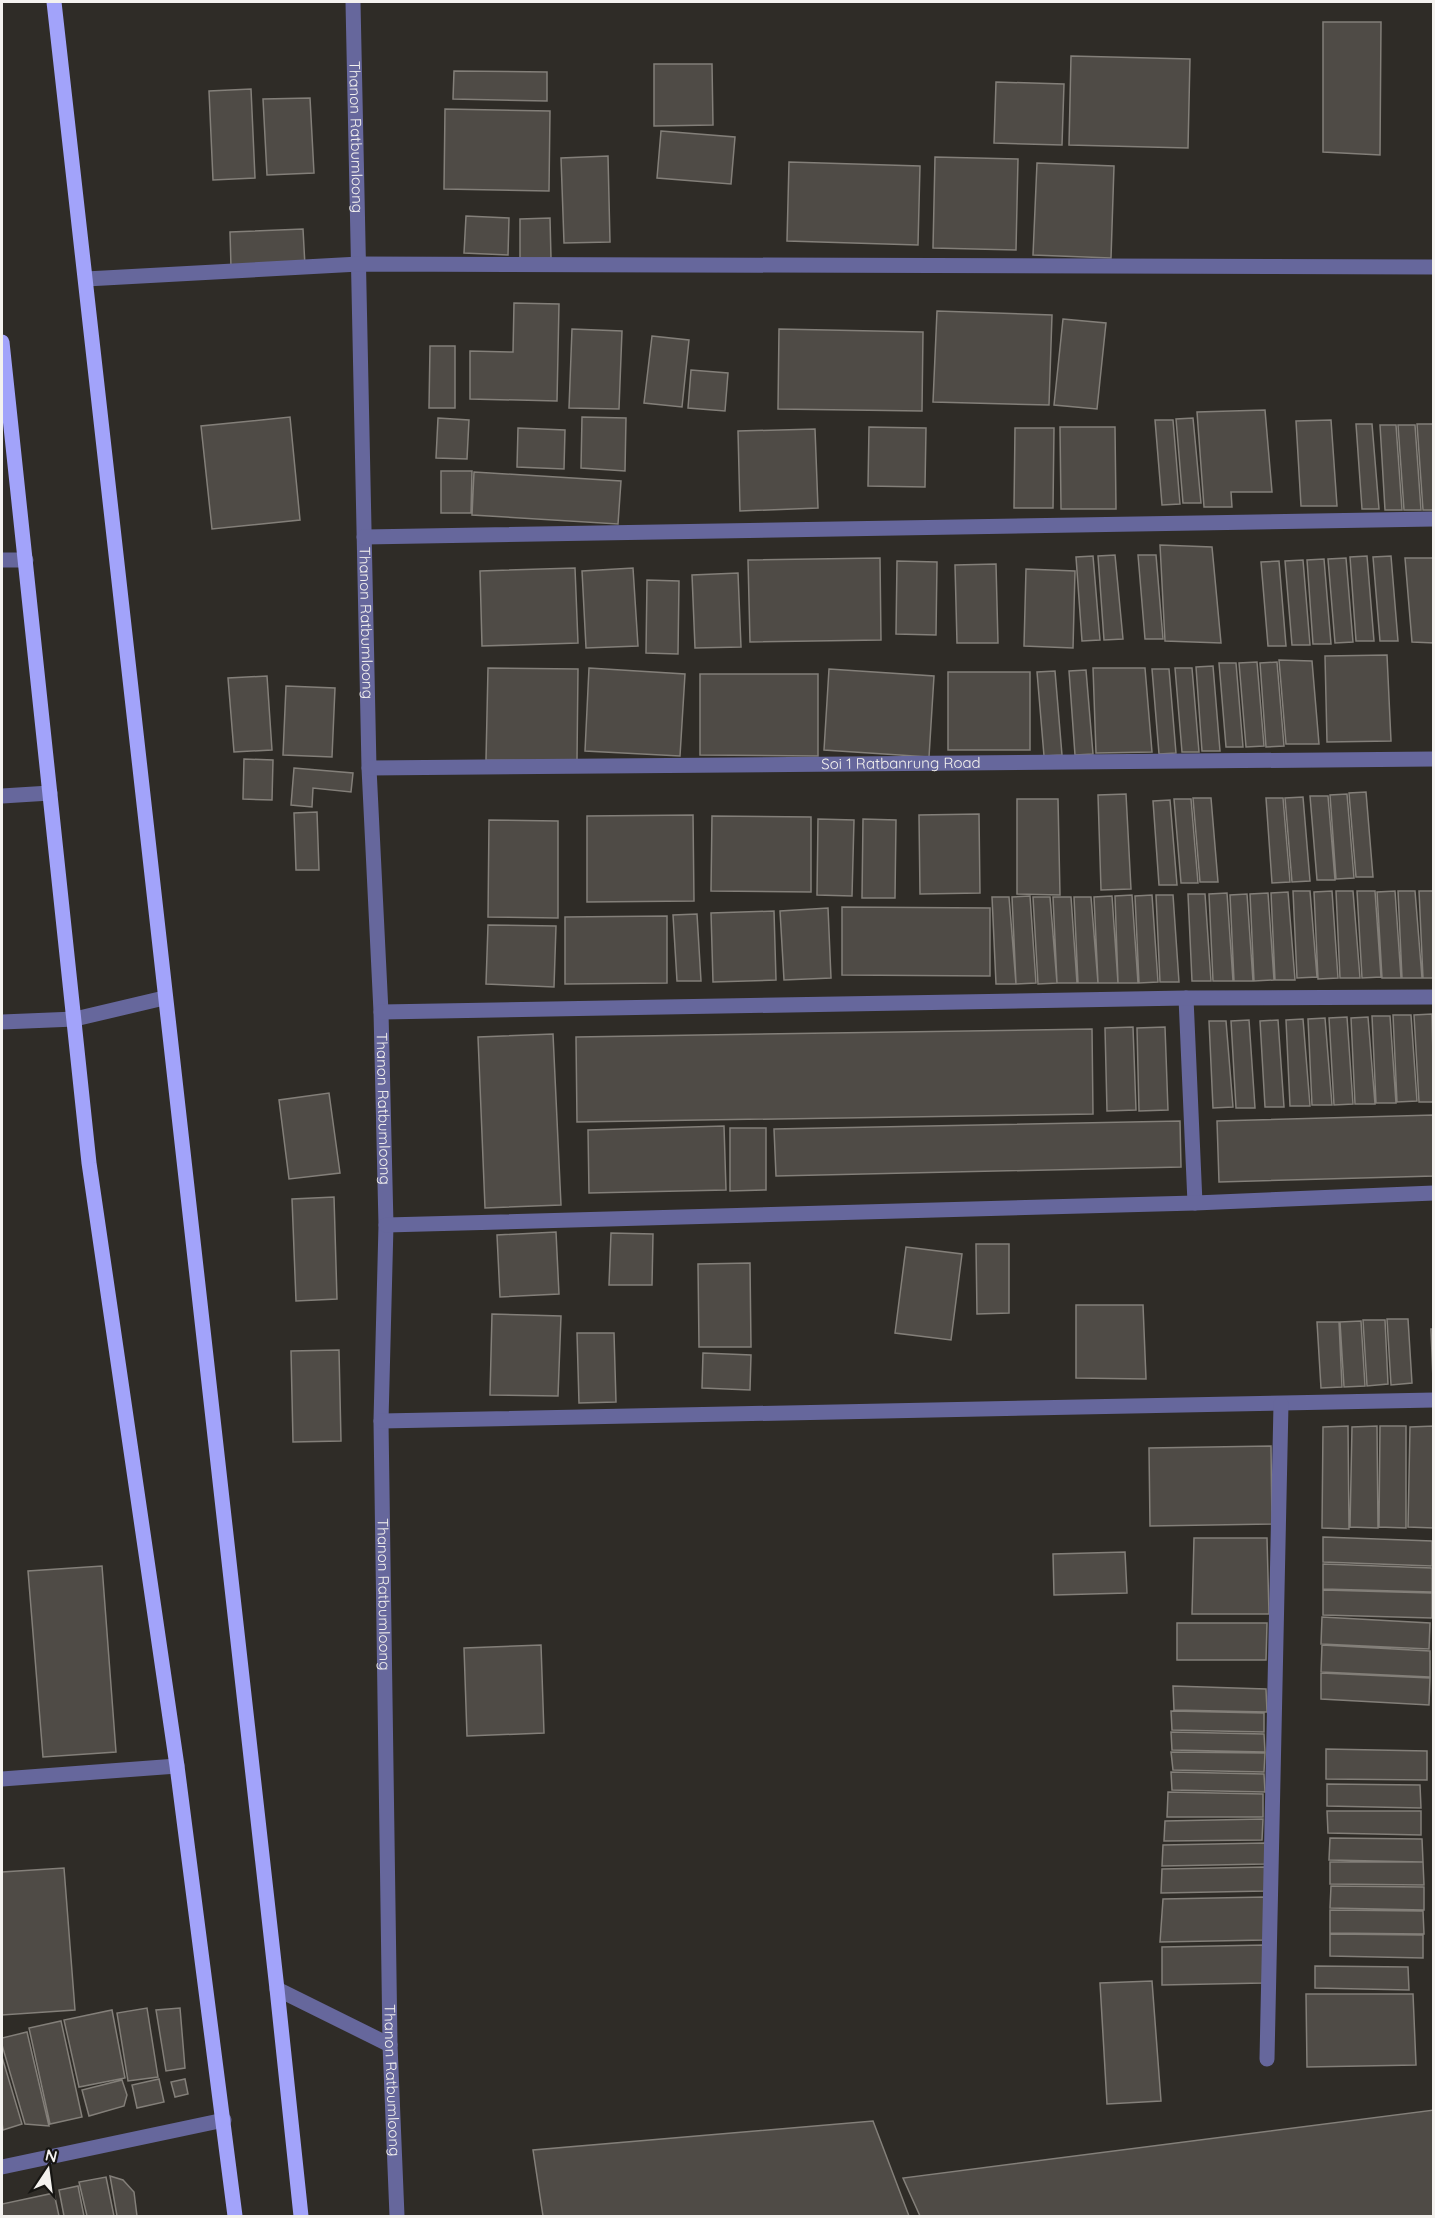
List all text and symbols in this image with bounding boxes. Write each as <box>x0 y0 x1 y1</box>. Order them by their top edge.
street label: Thanon Ratbumloong <box>345 61 367 213</box>
street label: Thanon Ratbumloong <box>355 547 378 699</box>
street label: Soi 1 Ratbanrung Road <box>821 753 981 773</box>
street label: Thanon Ratbumloong <box>372 1032 395 1185</box>
street label: Thanon Ratbumloong <box>373 1518 395 1671</box>
street label: Thanon Ratbumloong <box>380 2004 405 2157</box>
north arrow <box>18 2140 78 2200</box>
text: N <box>43 2144 59 2166</box>

